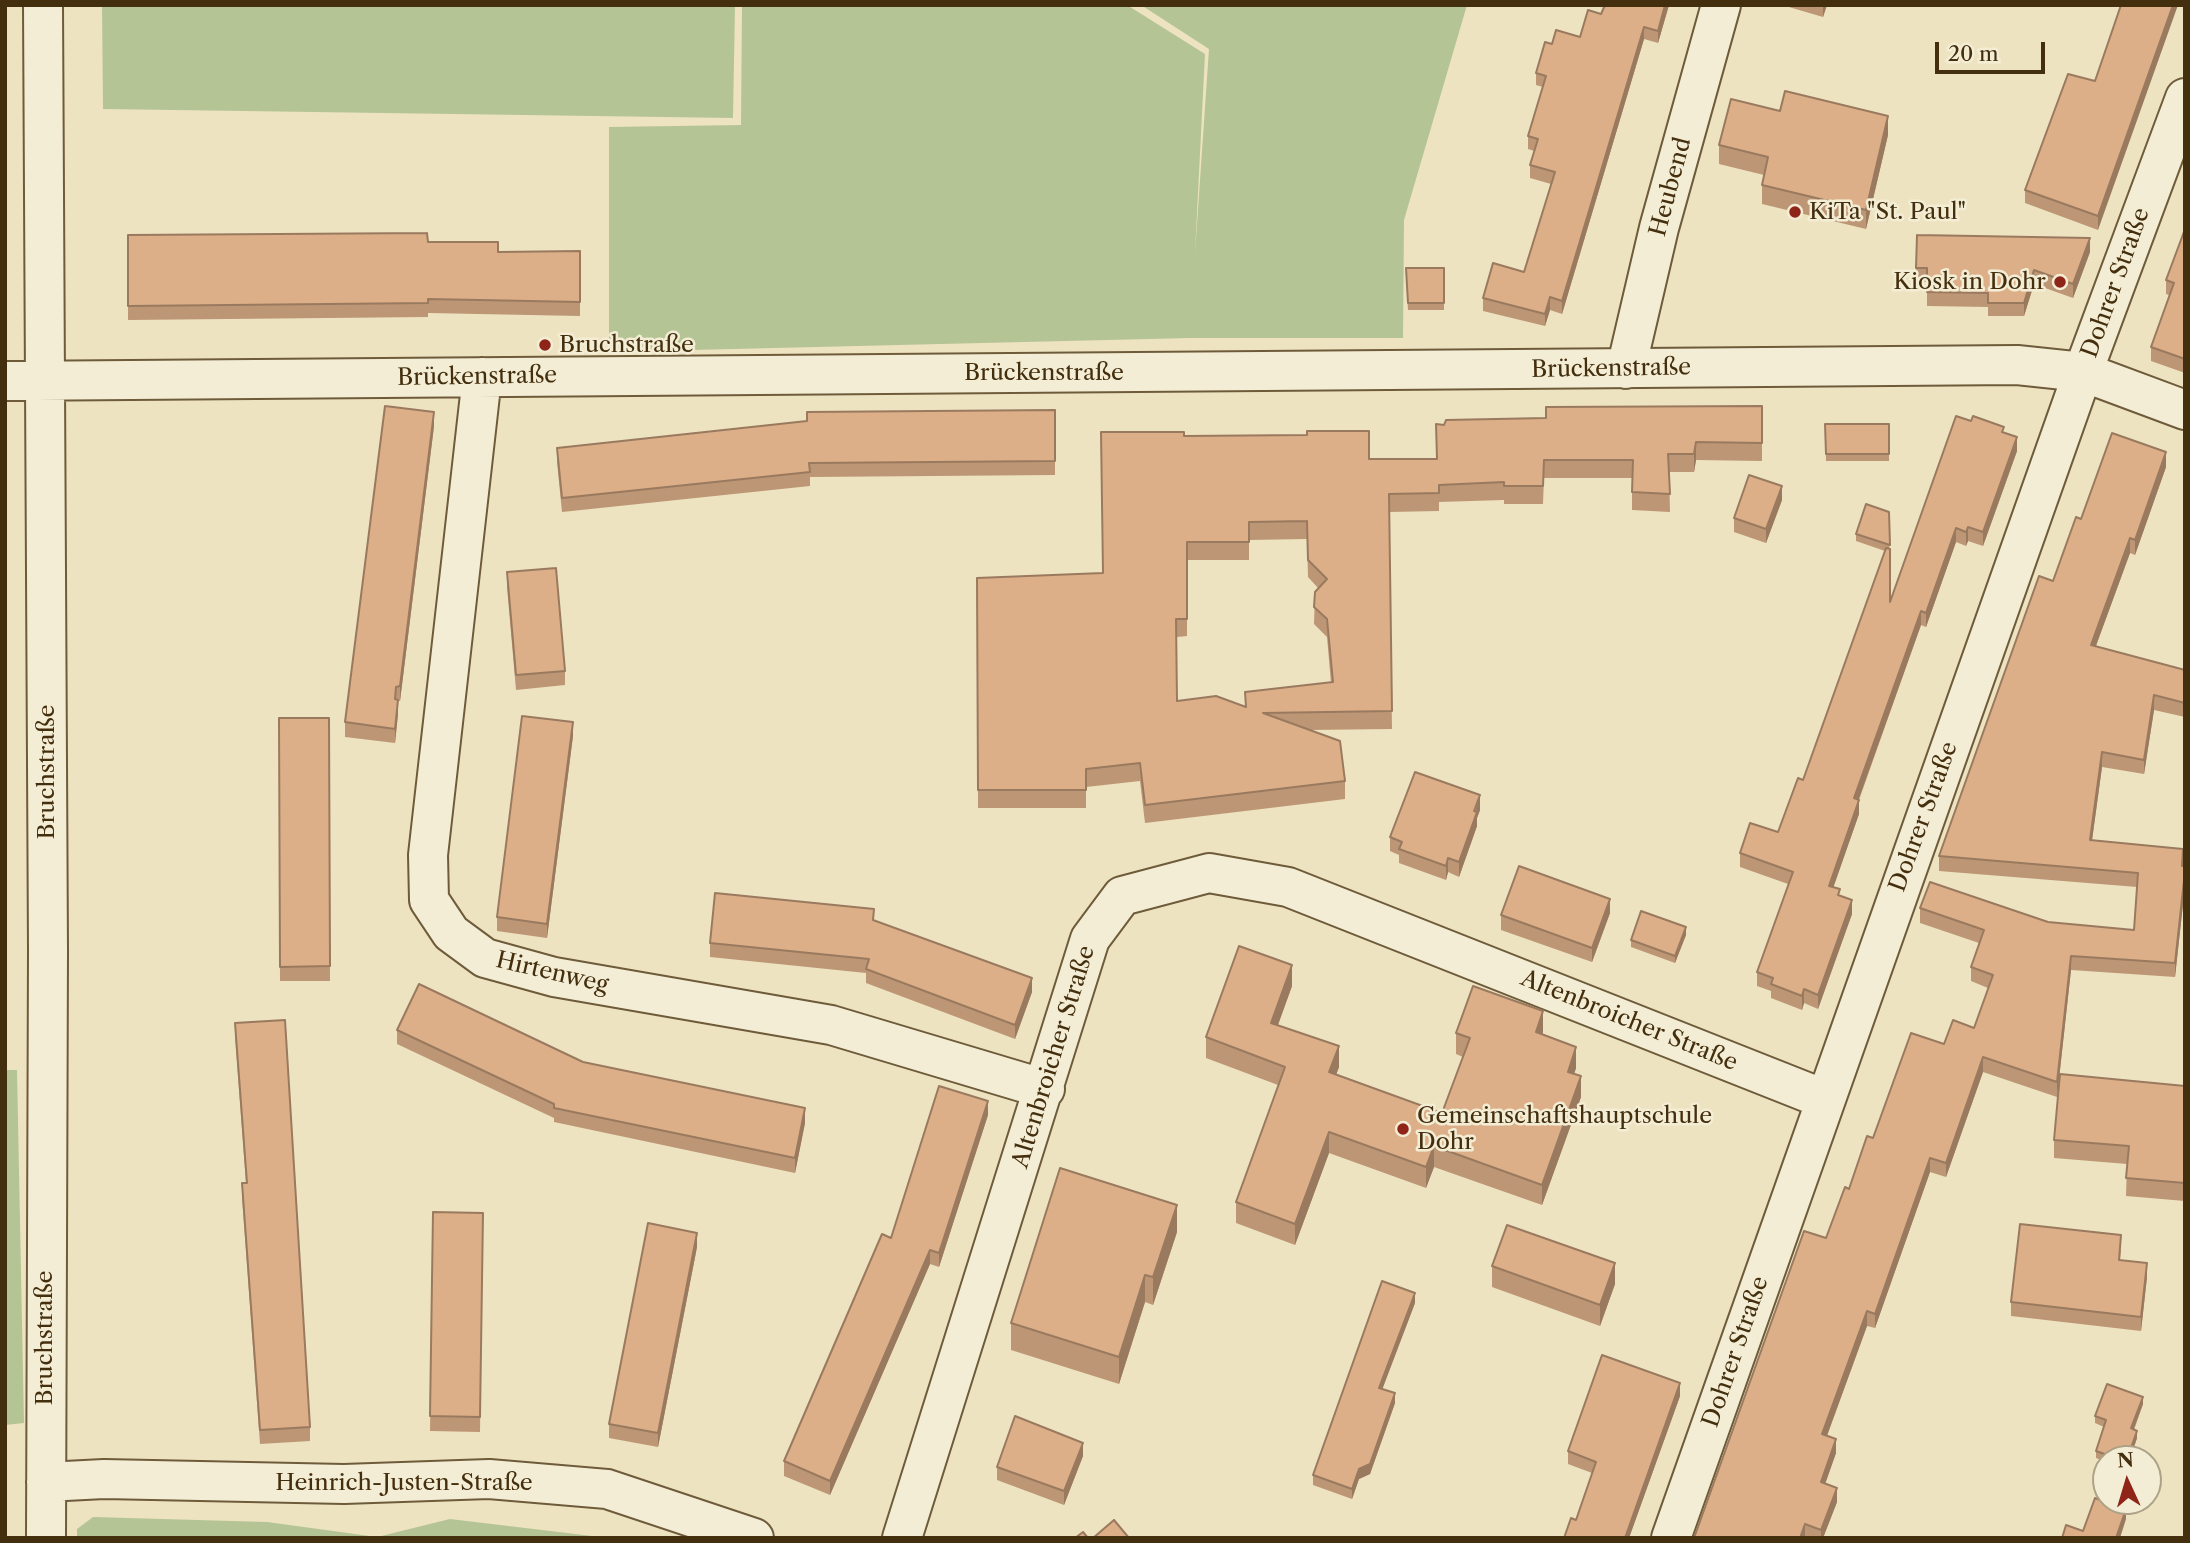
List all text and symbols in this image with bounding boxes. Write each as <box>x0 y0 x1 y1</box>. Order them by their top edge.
scale bar <box>1938 28 2048 72</box>
text: 20 m <box>1948 41 1999 66</box>
street label: Heubend <box>1645 134 1697 240</box>
place label: KiTa "St. Paul" <box>1809 198 1966 226</box>
marker: KiTa "St. Paul" <box>1787 204 1803 220</box>
street label: Dohrer Straße <box>2076 204 2156 362</box>
place label: Kiosk in Dohr <box>1893 268 2046 296</box>
marker: Kiosk in Dohr <box>2052 274 2068 290</box>
place label: Bruchstraße <box>559 331 694 359</box>
marker: Bruchstraße <box>537 337 553 353</box>
street label: Brückenstraße <box>1531 354 1691 384</box>
street label: Brückenstraße <box>964 359 1124 387</box>
street label: Brückenstraße <box>397 362 557 392</box>
street label: Bruchstraße <box>33 705 61 839</box>
street label: Dohrer Straße <box>1884 738 1964 896</box>
street label: Altenbroicher Straße <box>1007 942 1101 1172</box>
street label: Hirtenweg <box>493 947 611 999</box>
street label: Altenbroicher Straße <box>1517 965 1741 1077</box>
place label: Gemeinschaftshauptschule Dohr <box>1417 1102 1712 1156</box>
marker: Gemeinschaftshauptschule Dohr <box>1395 1121 1411 1137</box>
street label: Bruchstraße <box>31 1271 59 1405</box>
street label: Dohrer Straße <box>1697 1273 1775 1431</box>
north arrow <box>2092 1445 2162 1515</box>
text: N <box>2117 1449 2135 1473</box>
street label: Heinrich-Justen-Straße <box>275 1469 533 1497</box>

